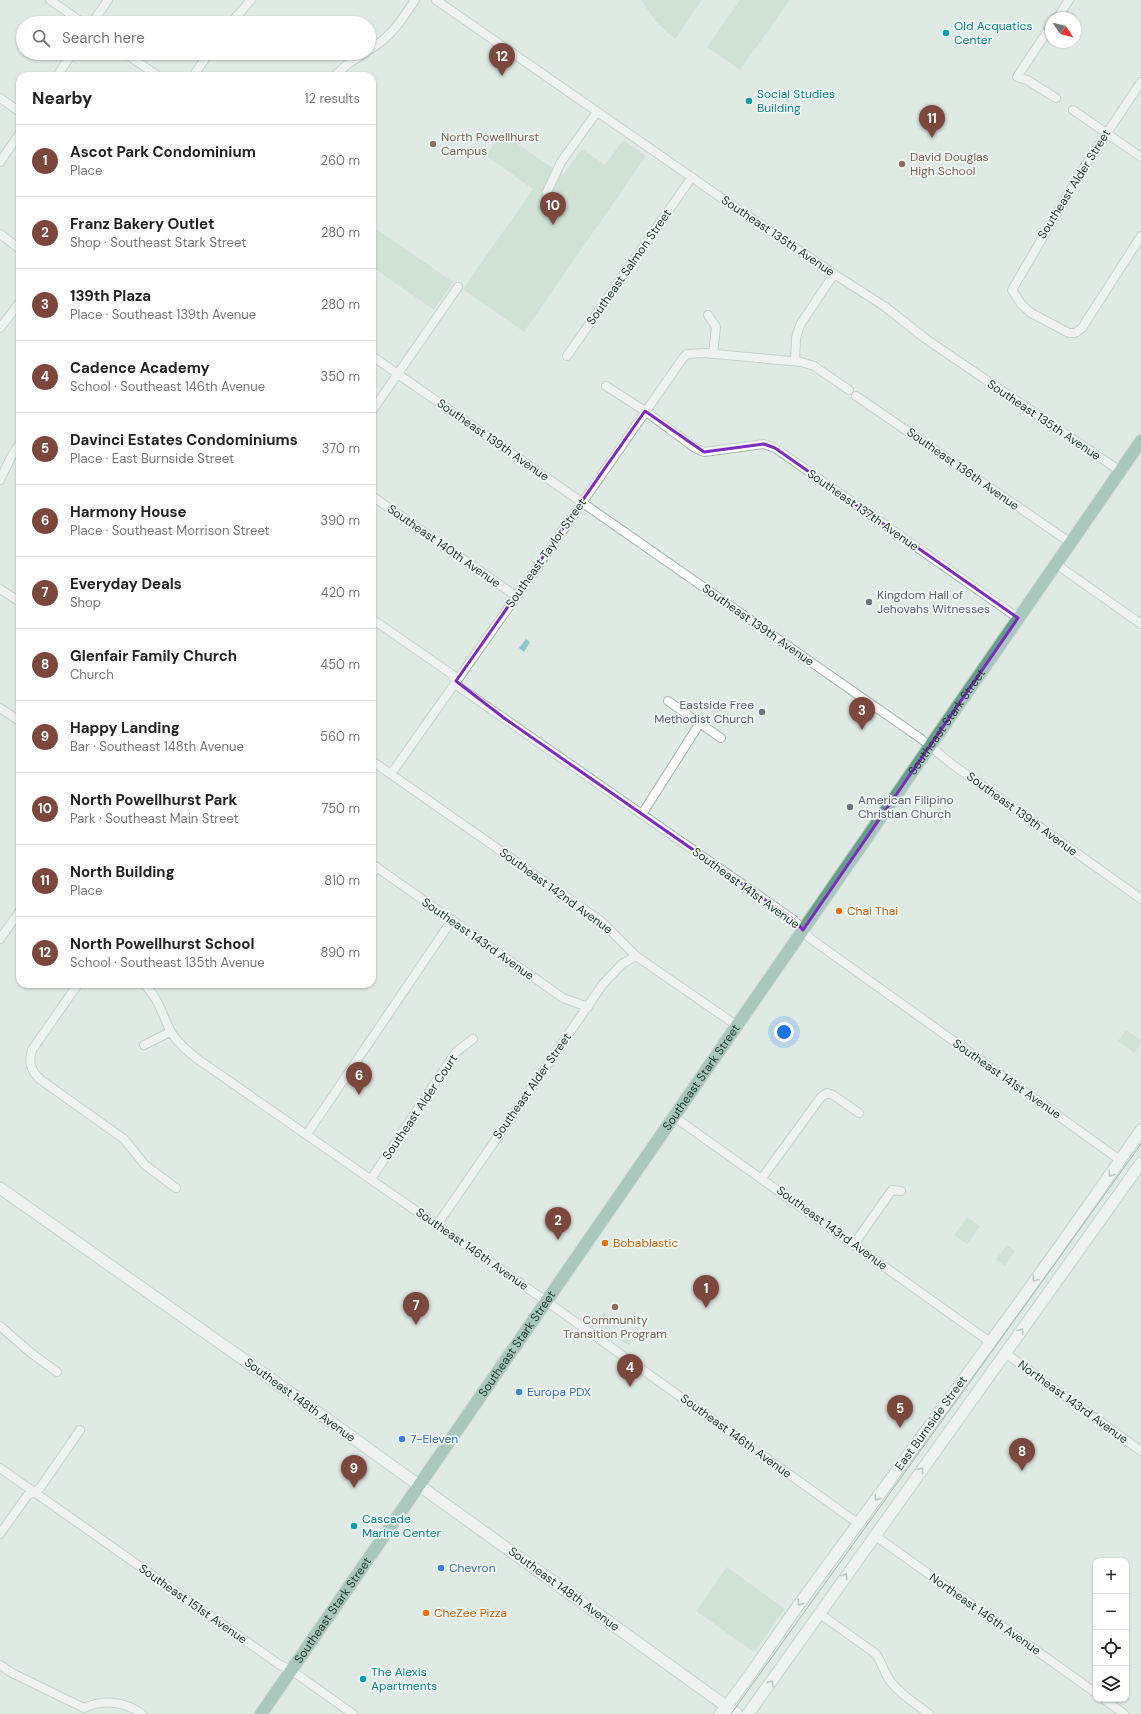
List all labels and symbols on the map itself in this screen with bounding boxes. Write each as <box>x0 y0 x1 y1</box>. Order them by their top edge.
north arrow <box>1045 12 1081 48</box>
place label: Old Acquatics Center <box>954 18 1032 48</box>
marker: Old Acquatics Center <box>941 28 951 38</box>
pin: 12 <box>489 43 515 76</box>
place label: Social Studies Building <box>757 86 835 116</box>
marker: Social Studies Building <box>744 96 754 106</box>
pin: 11 <box>919 105 945 138</box>
street label: Southeast Alder Street <box>1034 126 1114 242</box>
place label: North Powellhurst Campus <box>441 129 539 159</box>
marker: North Powellhurst Campus <box>428 139 438 149</box>
place label: David Douglas High School <box>910 149 989 179</box>
marker: David Douglas High School <box>897 159 907 169</box>
pin: 10 <box>540 192 566 225</box>
street label: Southeast 135th Avenue <box>718 192 838 280</box>
street label: Southeast Salmon Street <box>583 206 675 328</box>
street label: Southeast 135th Avenue <box>984 376 1104 464</box>
street label: Southeast 139th Avenue <box>434 395 552 485</box>
street label: Southeast 136th Avenue <box>904 424 1022 514</box>
street label: Southeast 137th Avenue <box>804 466 922 555</box>
street label: Southeast Taylor Street <box>502 495 590 611</box>
street label: Southeast 140th Avenue <box>384 501 504 591</box>
street label: Southeast 139th Avenue <box>699 580 817 670</box>
place label: Kingdom Hall of Jehovahs Witnesses <box>877 587 990 617</box>
marker: Kingdom Hall of Jehovahs Witnesses <box>864 597 874 607</box>
street label: Southeast Stark Street <box>904 665 989 778</box>
place label: Eastside Free Methodist Church <box>654 697 754 727</box>
pin: 3 <box>849 697 875 730</box>
marker: Eastside Free Methodist Church <box>757 707 767 717</box>
street label: Southeast 139th Avenue <box>963 768 1081 860</box>
place label: American Filipino Christian Church <box>858 792 954 822</box>
marker: American Filipino Christian Church <box>845 802 855 812</box>
street label: Southeast 141st Avenue <box>689 844 803 932</box>
street label: Southeast 142nd Avenue <box>496 845 616 938</box>
street label: Southeast 143rd Avenue <box>419 894 537 984</box>
place label: Chai Thai <box>847 903 898 919</box>
marker: Chai Thai <box>834 906 844 916</box>
street label: Southeast Stark Street <box>659 1021 744 1134</box>
your location <box>774 1022 794 1042</box>
street label: Southeast Alder Street <box>489 1029 575 1142</box>
street label: Southeast 141st Avenue <box>950 1036 1064 1123</box>
street label: Southeast Alder Court <box>379 1051 461 1163</box>
pin: 6 <box>346 1062 372 1095</box>
one-way arrow <box>1108 1169 1115 1176</box>
street label: Southeast 143rd Avenue <box>773 1182 891 1274</box>
street label: Southeast 146th Avenue <box>413 1204 531 1294</box>
pin: 2 <box>545 1207 571 1240</box>
place label: Bobablastic <box>613 1235 678 1251</box>
marker: Bobablastic <box>600 1238 610 1248</box>
pin: 1 <box>693 1275 719 1308</box>
one-way arrow <box>1032 1275 1039 1282</box>
street label: Southeast Stark Street <box>475 1287 559 1400</box>
pin: 7 <box>403 1292 429 1325</box>
marker: Community Transition Program <box>610 1302 620 1312</box>
place label: Community Transition Program <box>563 1312 667 1342</box>
one-way arrow <box>1016 1328 1023 1335</box>
street label: Southeast 148th Avenue <box>241 1354 359 1446</box>
pin: 4 <box>617 1354 643 1387</box>
street label: Northeast 143rd Avenue <box>1015 1357 1131 1447</box>
street label: East Burnside Street <box>891 1372 971 1473</box>
place label: Europa PDX <box>527 1384 591 1400</box>
marker: Europa PDX <box>514 1387 524 1397</box>
street label: Southeast 146th Avenue <box>677 1390 795 1482</box>
pin: 5 <box>887 1395 913 1428</box>
place label: 7-Eleven <box>410 1431 458 1447</box>
marker: 7-Eleven <box>397 1434 407 1444</box>
pin: 8 <box>1009 1438 1035 1471</box>
pin: 9 <box>341 1455 367 1488</box>
one-way arrow <box>916 1467 924 1474</box>
one-way arrow <box>875 1494 882 1501</box>
place label: Cascade Marine Center <box>362 1511 441 1541</box>
marker: Cascade Marine Center <box>349 1521 359 1531</box>
street label: Southeast 148th Avenue <box>505 1543 623 1635</box>
street label: Southeast Stark Street <box>290 1554 375 1667</box>
place label: Chevron <box>449 1560 496 1576</box>
street label: Southeast 151st Avenue <box>136 1561 250 1648</box>
marker: Chevron <box>436 1563 446 1573</box>
street label: Northeast 146th Avenue <box>926 1569 1044 1659</box>
one-way arrow <box>840 1573 848 1580</box>
one-way arrow <box>797 1599 805 1606</box>
place label: CheZee Pizza <box>434 1605 507 1621</box>
marker: CheZee Pizza <box>421 1608 431 1618</box>
place label: The Alexis Apartments <box>371 1664 437 1694</box>
marker: The Alexis Apartments <box>358 1674 368 1684</box>
one-way arrow <box>766 1680 773 1687</box>

